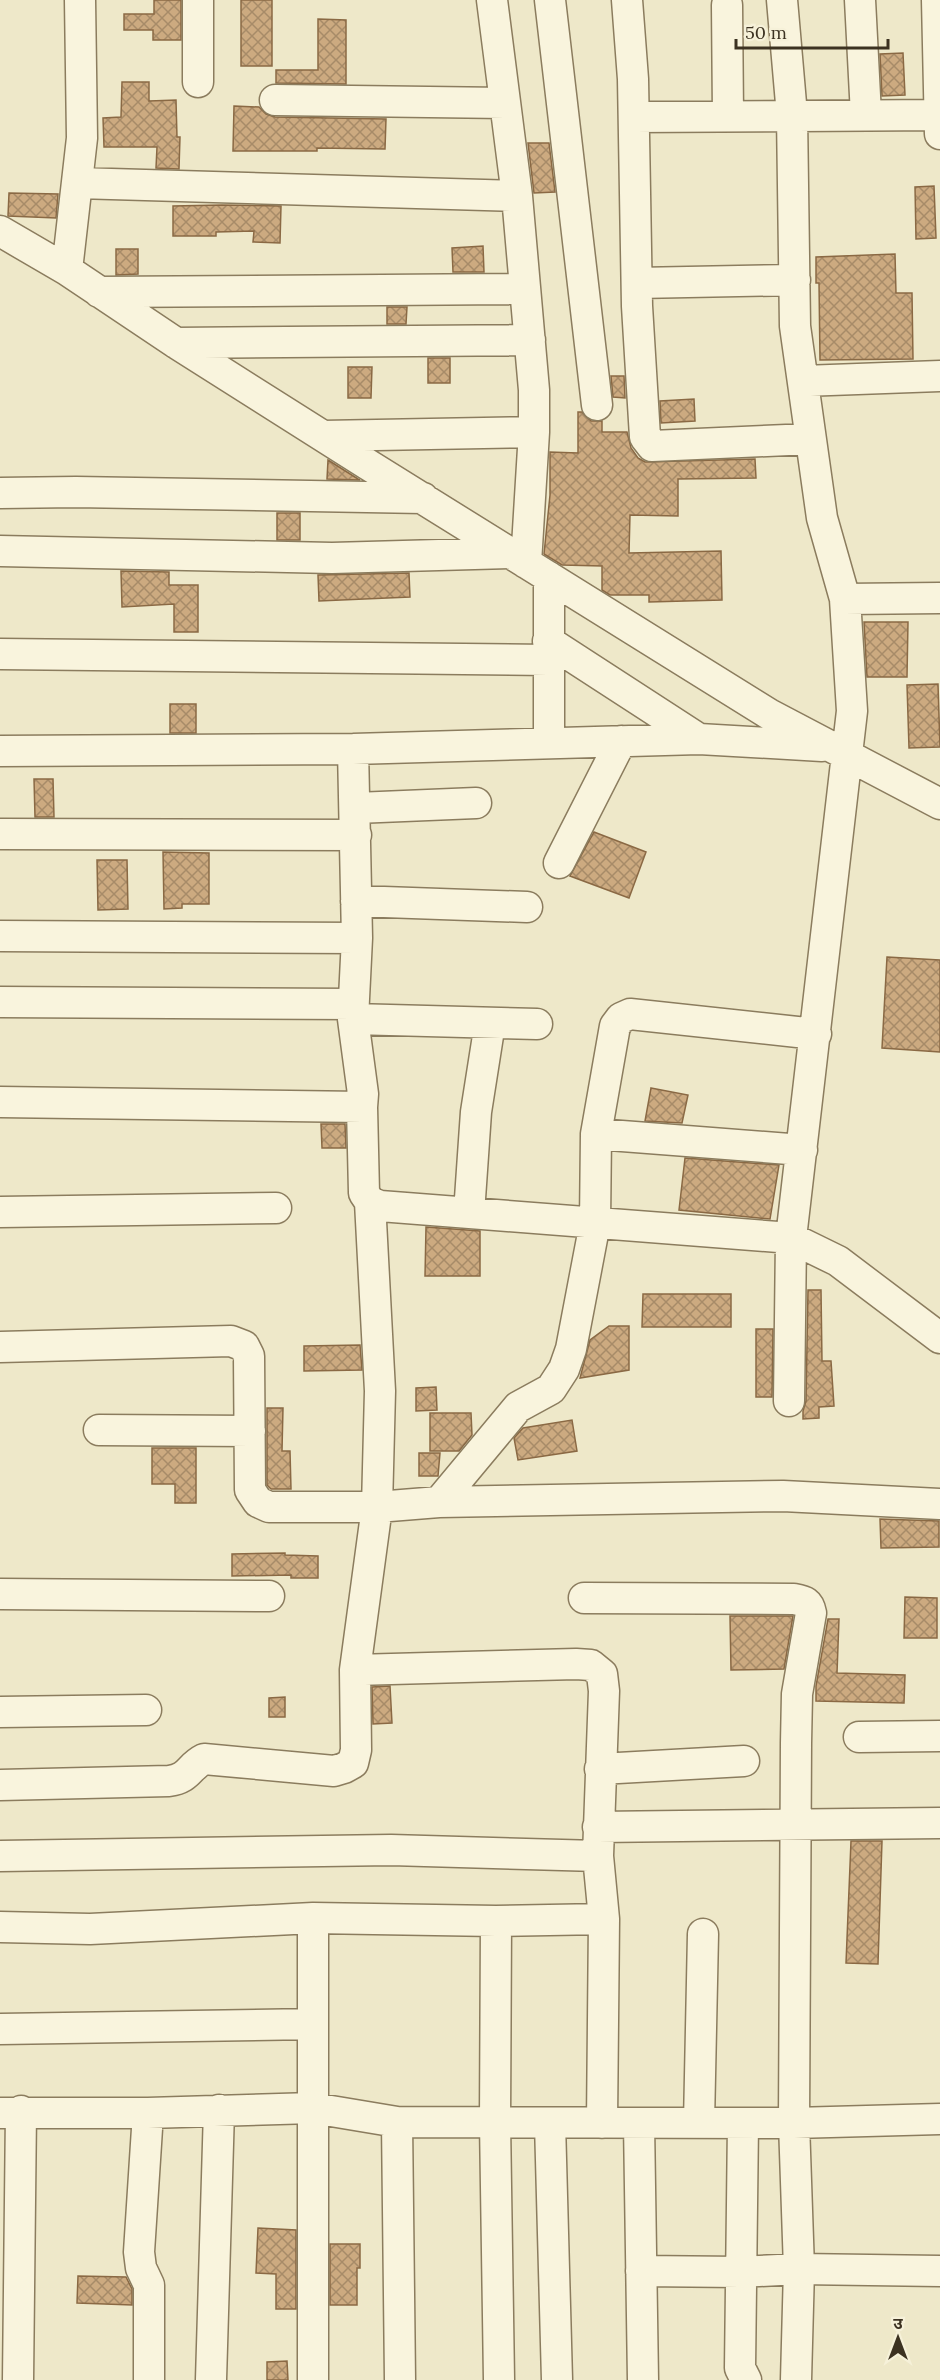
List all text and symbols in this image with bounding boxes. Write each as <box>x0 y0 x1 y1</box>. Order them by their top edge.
scale bar <box>736 12 888 50</box>
text: 50 m <box>745 21 787 44</box>
north arrow <box>868 2308 928 2368</box>
text: उ <box>893 2313 903 2333</box>

